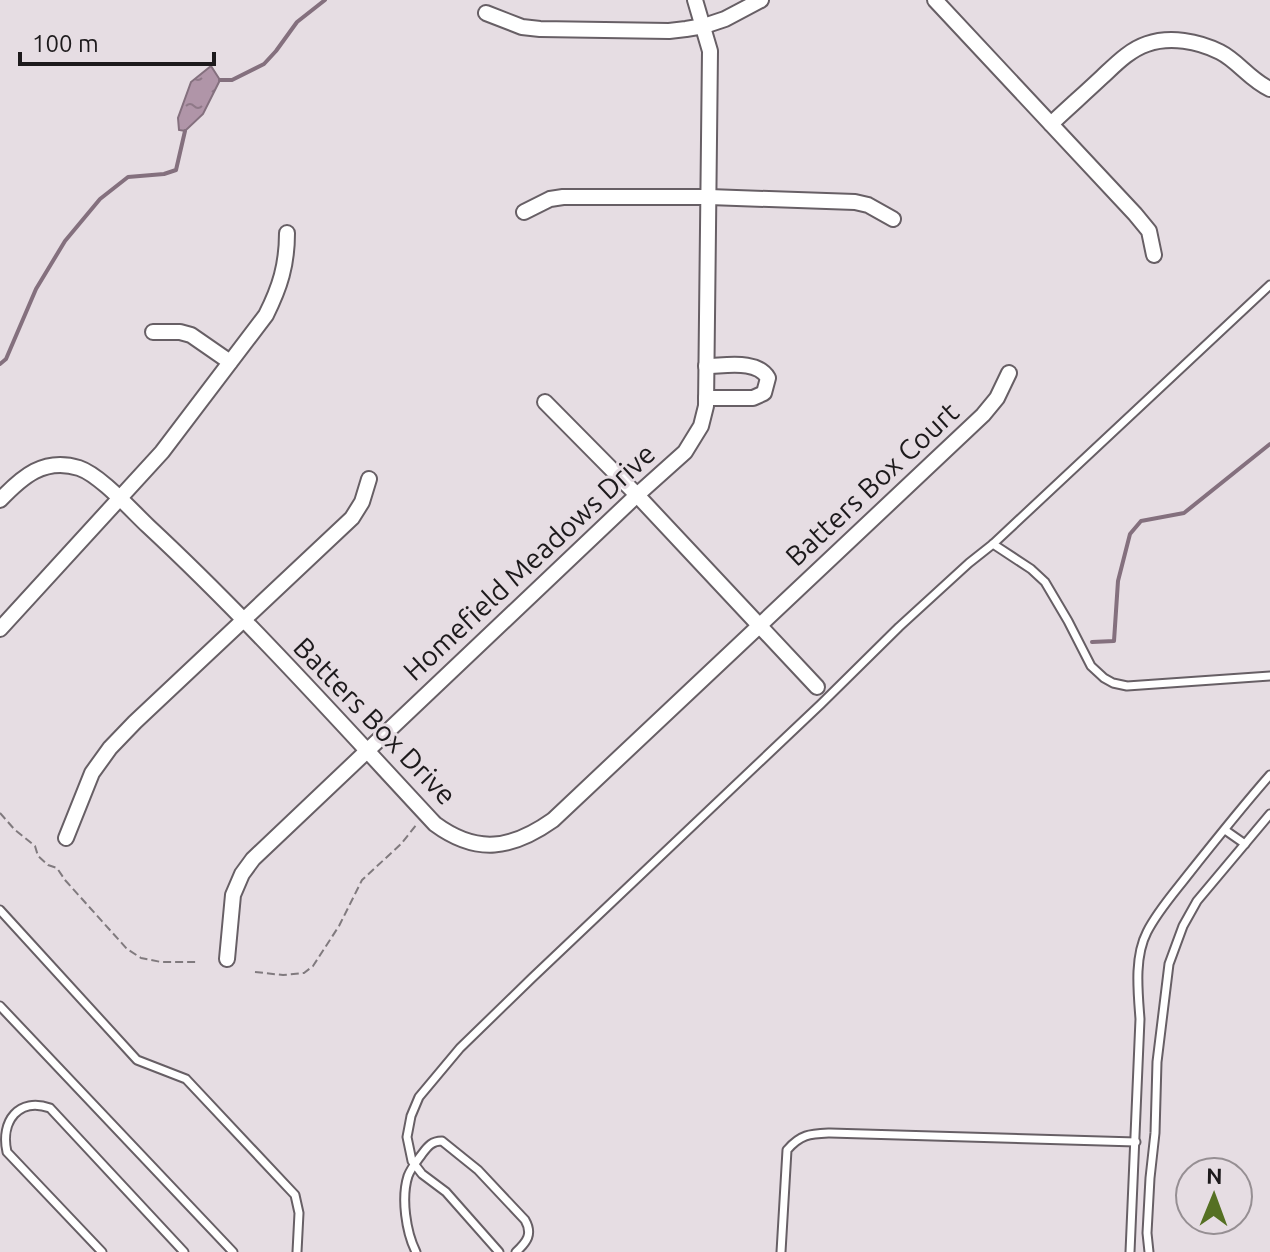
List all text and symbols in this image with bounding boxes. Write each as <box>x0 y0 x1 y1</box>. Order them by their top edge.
scale bar <box>20 16 214 66</box>
text: 100 m <box>32 30 99 57</box>
street label: Batters Box Court <box>779 396 964 571</box>
street label: Homefield Meadows Drive <box>397 437 661 686</box>
street label: Batters Box Drive <box>288 631 463 810</box>
north arrow <box>1174 1156 1254 1236</box>
text: N <box>1206 1163 1223 1188</box>

